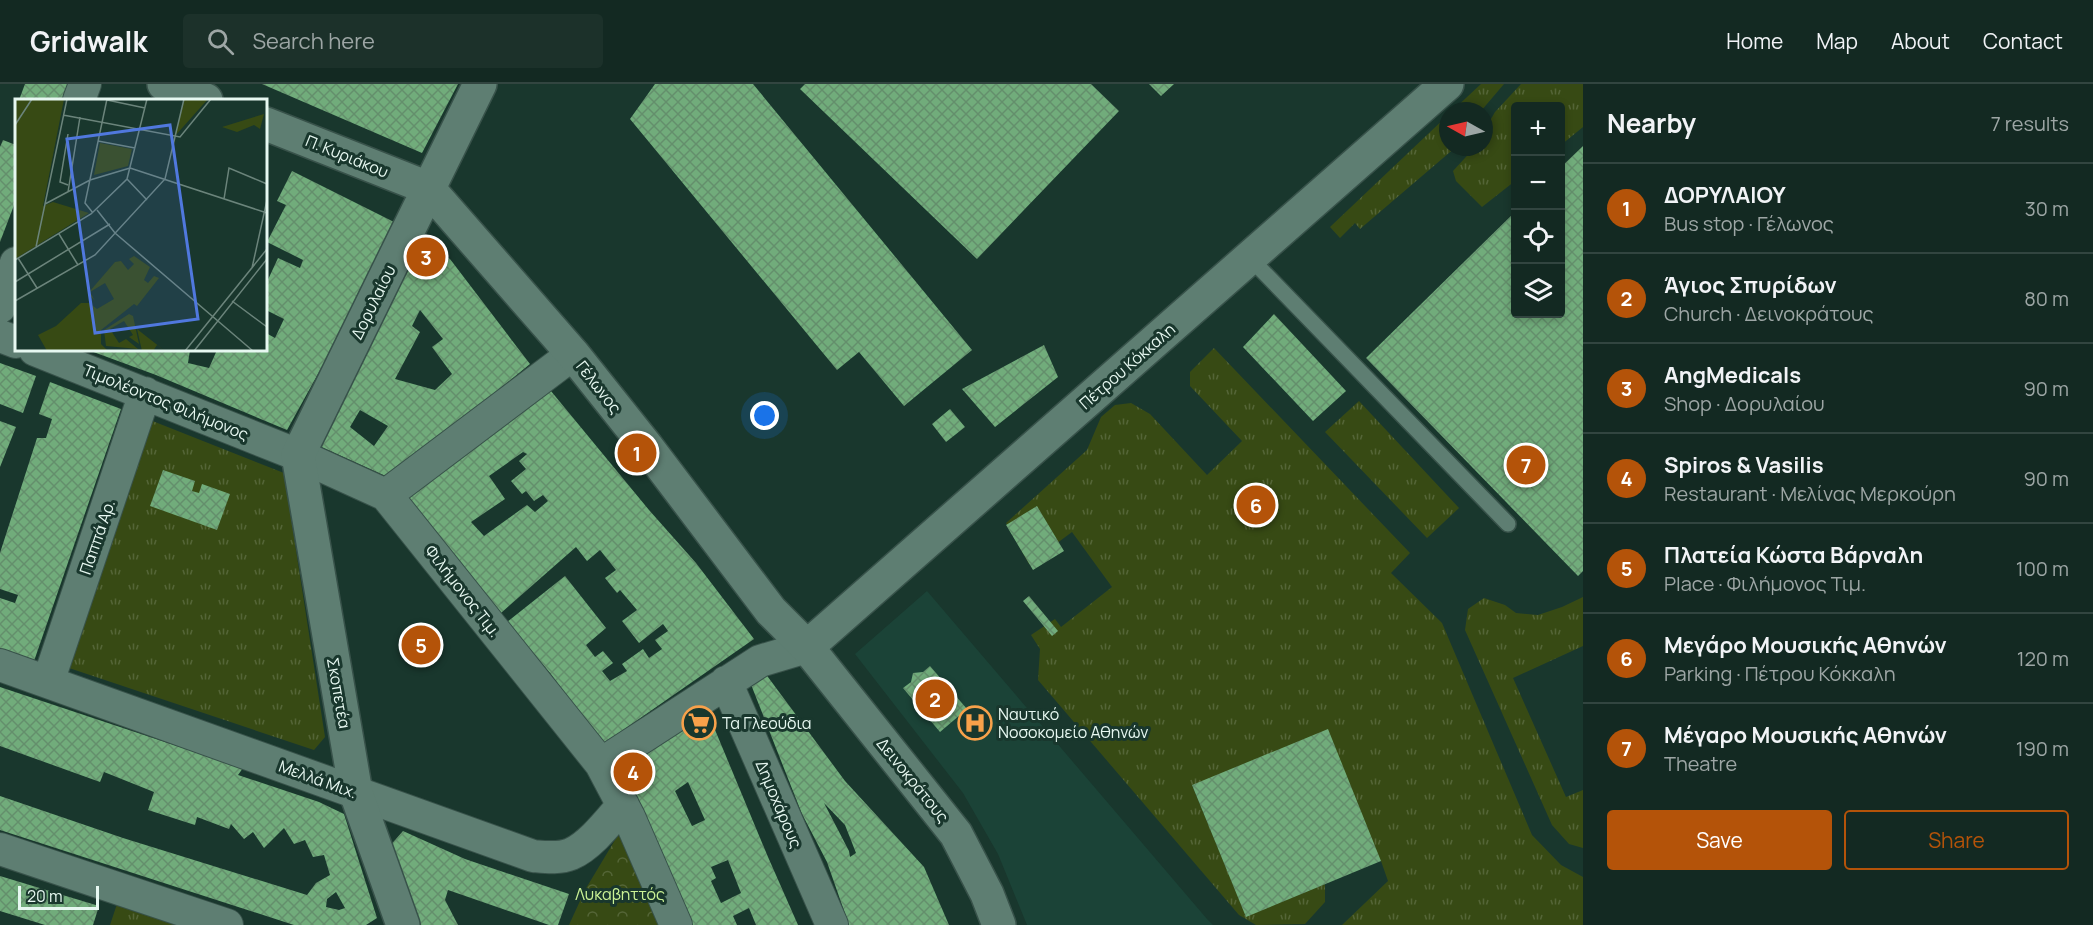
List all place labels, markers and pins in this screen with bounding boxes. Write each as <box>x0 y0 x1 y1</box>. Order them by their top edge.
pin: 3 <box>406 234 446 279</box>
pin: 1 <box>618 430 656 476</box>
pin: 7 <box>1506 442 1546 488</box>
pin: 6 <box>1236 482 1276 528</box>
pin: 5 <box>402 622 440 668</box>
pin: 2 <box>916 676 954 722</box>
place label: Ναυτικό Νοσοκομείο Αθηνών <box>998 703 1148 743</box>
supermarket icon: Τα Γλεούδια <box>681 705 717 741</box>
hospital icon: Ναυτικό Νοσοκομείο Αθηνών <box>957 705 993 741</box>
place label: Τα Γλεούδια <box>722 712 811 734</box>
pin: 4 <box>614 750 652 794</box>

